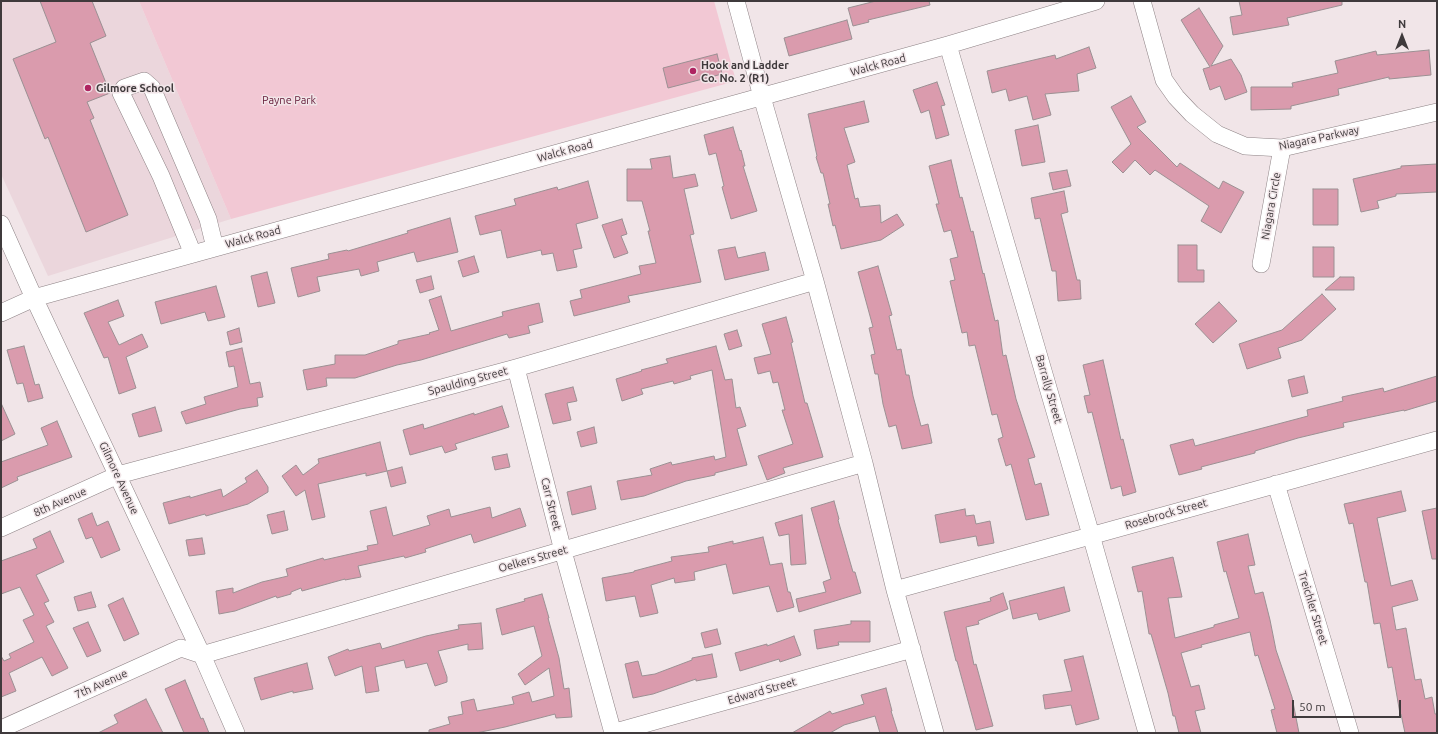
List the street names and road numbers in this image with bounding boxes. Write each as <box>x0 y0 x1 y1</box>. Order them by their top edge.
street label: Walck Road <box>849 51 907 79</box>
street label: Niagara Parkway <box>1278 123 1360 153</box>
street label: Walck Road <box>536 137 594 165</box>
street label: Niagara Circle <box>1259 171 1283 241</box>
street label: Walck Road <box>224 223 282 251</box>
street label: Barrally Street <box>1033 353 1065 425</box>
street label: Spaulding Street <box>427 364 509 398</box>
street label: Gilmore Avenue <box>96 440 142 516</box>
street label: Carr Street <box>538 476 564 532</box>
street label: 8th Avenue <box>32 485 88 519</box>
street label: Rosebrock Street <box>1123 496 1209 532</box>
street label: Oelkers Street <box>497 543 569 575</box>
street label: Treichler Street <box>1296 570 1330 646</box>
street label: 7th Avenue <box>73 667 129 701</box>
street label: Edward Street <box>726 675 798 707</box>

